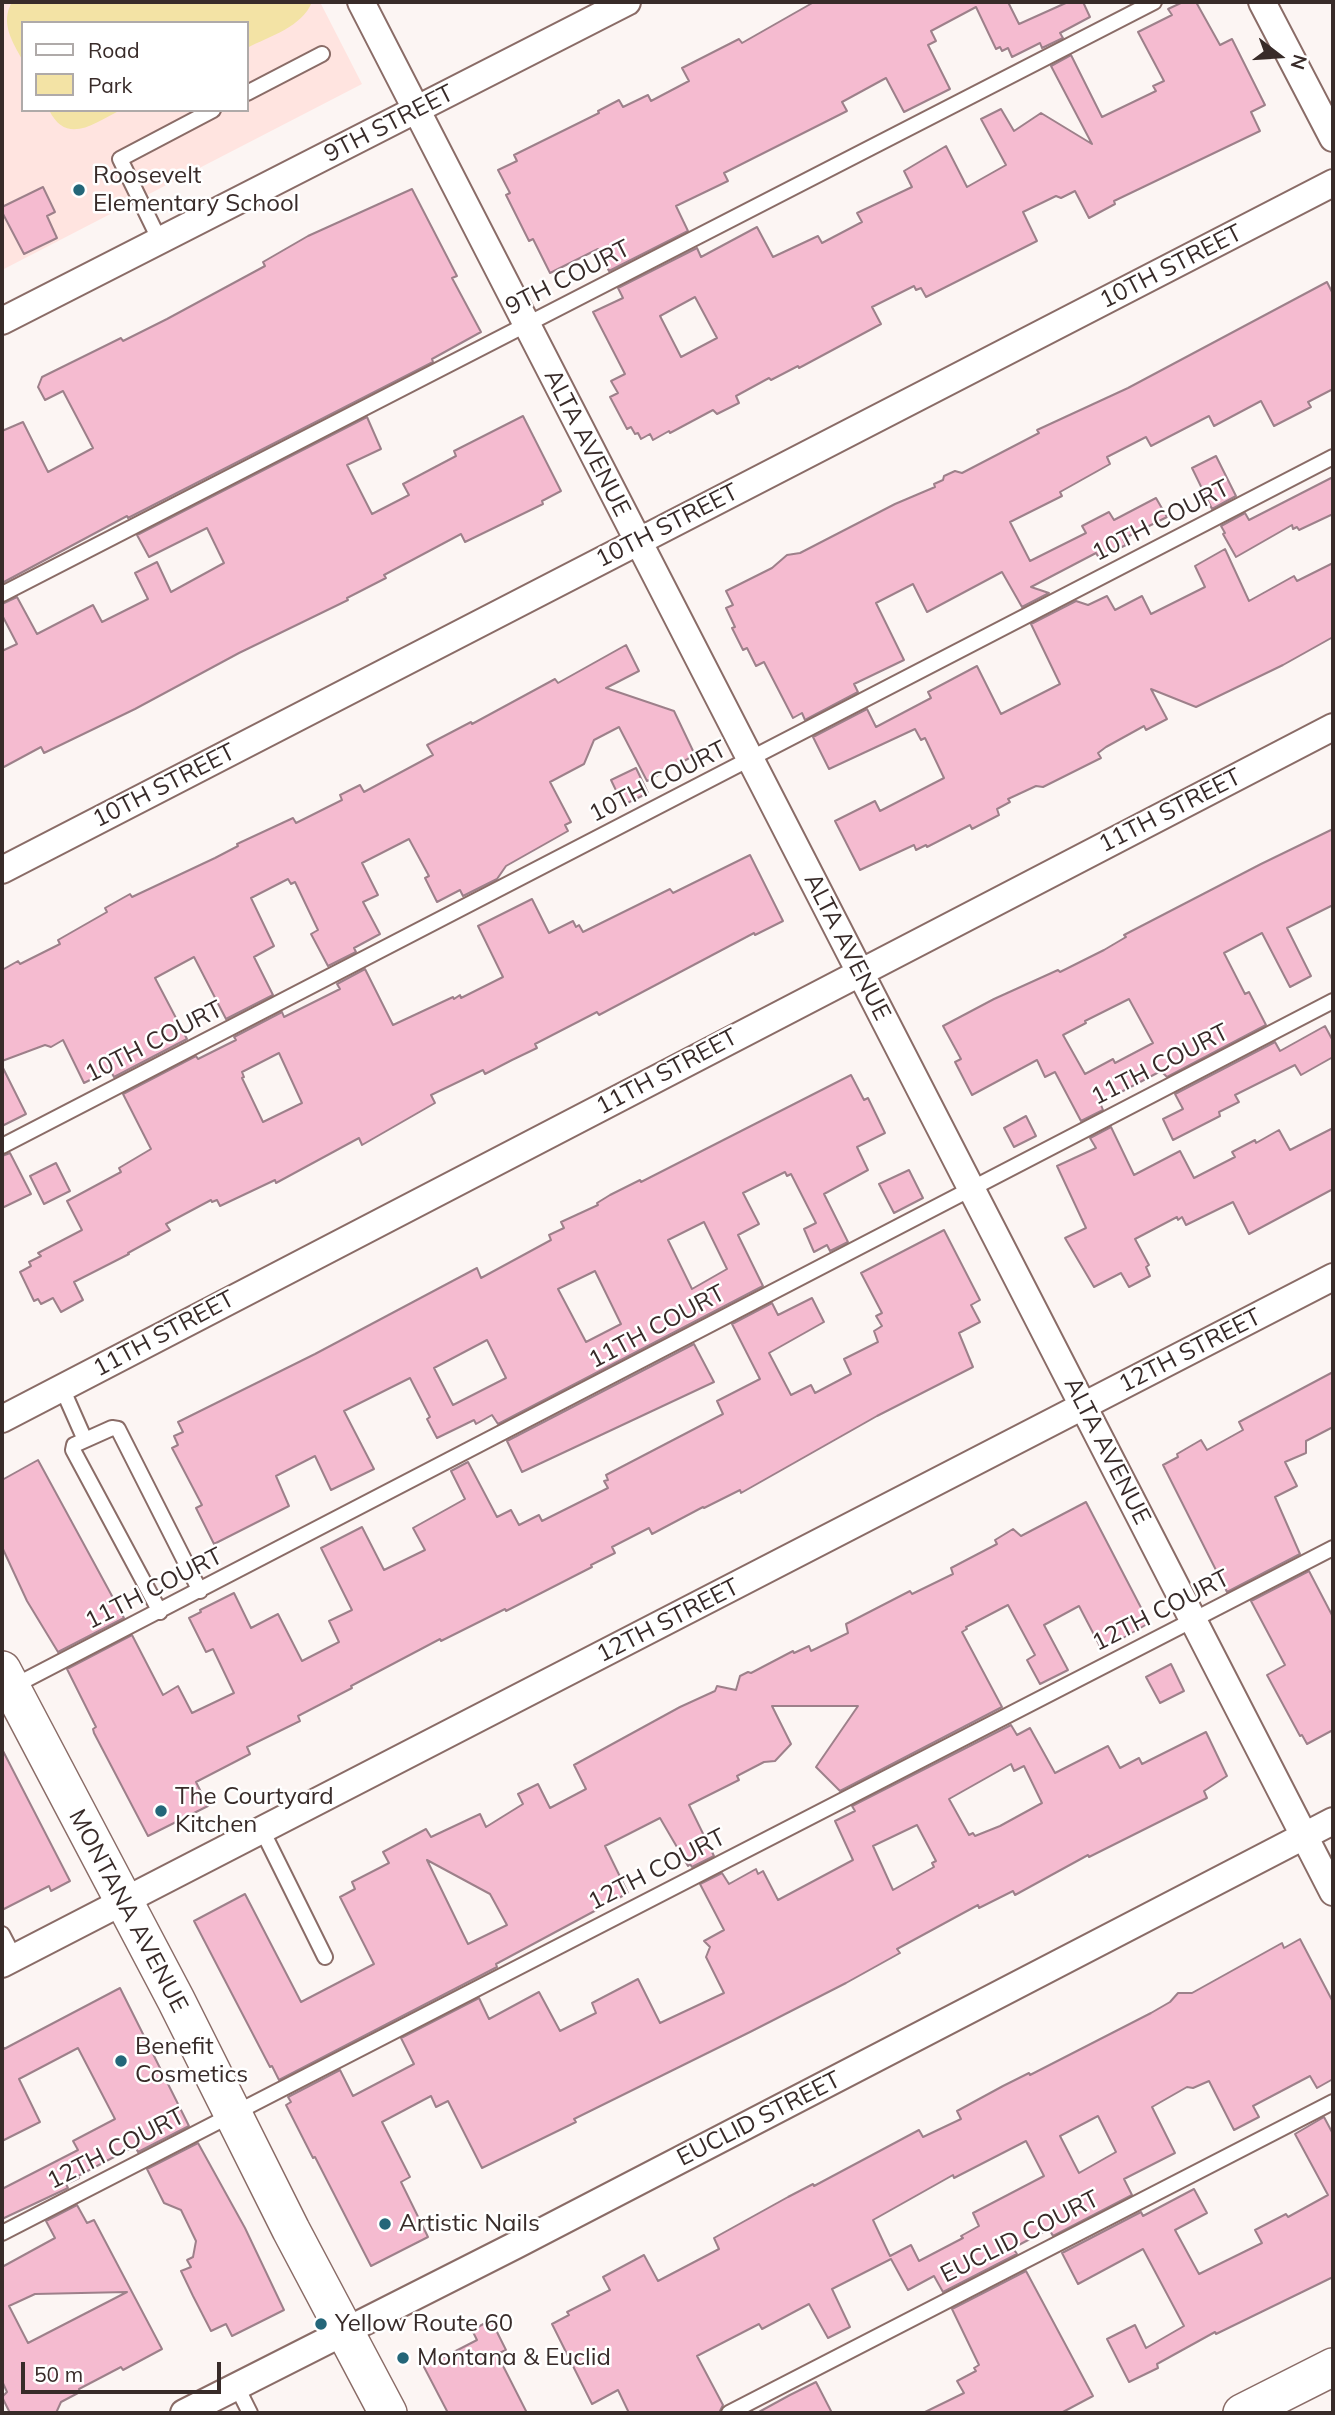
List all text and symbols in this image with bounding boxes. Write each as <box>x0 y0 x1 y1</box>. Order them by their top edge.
legend <box>21 21 248 112</box>
north arrow <box>1244 21 1314 91</box>
text: Road <box>88 37 139 63</box>
text: N <box>1286 52 1313 73</box>
text: Park <box>88 72 132 98</box>
street label: 9TH STREET <box>319 79 459 169</box>
place label: Roosevelt Elementary School <box>93 162 299 218</box>
marker: Roosevelt Elementary School <box>71 182 87 198</box>
street label: 10TH STREET <box>1095 219 1247 315</box>
street label: 9TH COURT <box>501 234 635 322</box>
street label: ALTA AVENUE <box>538 365 636 521</box>
street label: 10TH COURT <box>1087 474 1235 568</box>
street label: 10TH STREET <box>591 478 743 574</box>
street label: 10TH COURT <box>584 735 732 829</box>
street label: 10TH STREET <box>88 738 240 834</box>
street label: 11TH STREET <box>1094 763 1246 859</box>
street label: ALTA AVENUE <box>798 869 896 1025</box>
street label: 10TH COURT <box>80 995 228 1089</box>
street label: 11TH COURT <box>1086 1018 1234 1112</box>
street label: 11TH STREET <box>591 1023 743 1121</box>
street label: 11TH COURT <box>584 1279 730 1375</box>
street label: 11TH STREET <box>88 1285 240 1383</box>
street label: 12TH STREET <box>1114 1303 1266 1399</box>
street label: ALTA AVENUE <box>1058 1373 1156 1529</box>
street label: 11TH COURT <box>80 1542 228 1636</box>
street label: 12TH COURT <box>1087 1564 1235 1658</box>
street label: 12TH STREET <box>592 1573 744 1669</box>
place label: The Courtyard Kitchen <box>175 1783 334 1839</box>
marker: The Courtyard Kitchen <box>153 1803 169 1819</box>
street label: MONTANA AVENUE <box>62 1804 194 2018</box>
street label: 12TH COURT <box>583 1823 731 1917</box>
place label: Benefit Cosmetics <box>135 2033 248 2089</box>
marker: Benefit Cosmetics <box>113 2053 129 2069</box>
street label: EUCLID STREET <box>672 2065 846 2173</box>
street label: 12TH COURT <box>42 2102 190 2196</box>
street label: EUCLID COURT <box>936 2185 1104 2289</box>
place label: Artistic Nails <box>399 2210 540 2238</box>
marker: Artistic Nails <box>377 2216 393 2232</box>
place label: Yellow Route 60 <box>335 2310 513 2338</box>
marker: Yellow Route 60 <box>313 2316 329 2332</box>
place label: Montana & Euclid <box>417 2344 611 2372</box>
scale bar <box>24 2348 224 2392</box>
marker: Montana & Euclid <box>395 2350 411 2366</box>
text: 50 m <box>34 2361 83 2387</box>

